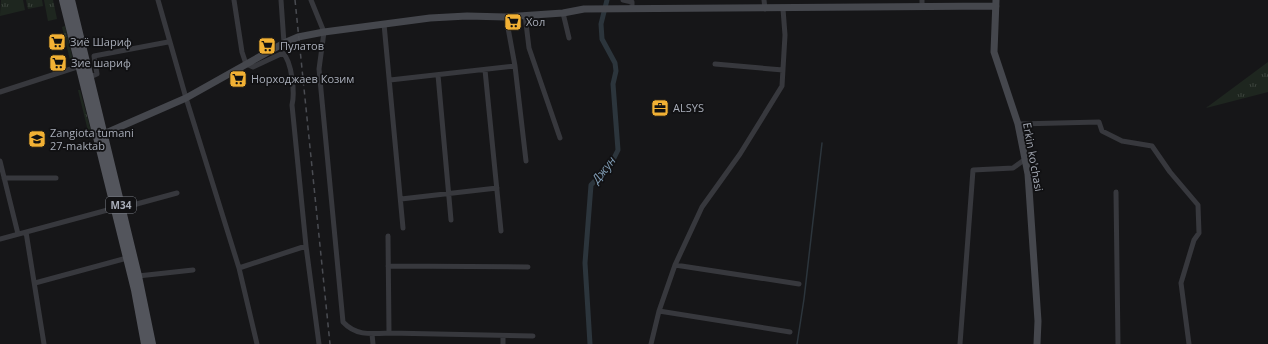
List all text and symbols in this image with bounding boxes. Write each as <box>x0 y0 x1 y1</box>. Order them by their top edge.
supermarket icon: Хол <box>503 12 523 32</box>
place label: Хол <box>526 14 545 29</box>
supermarket icon: Зиё Шариф <box>47 32 67 52</box>
place label: Зиё Шариф <box>70 34 132 49</box>
supermarket icon: Пулатов <box>257 36 277 56</box>
place label: Пулатов <box>280 38 324 53</box>
supermarket icon: Зие шариф <box>48 53 68 73</box>
place label: Зие шариф <box>71 55 131 70</box>
supermarket icon: Норходжаев Козим <box>228 69 248 89</box>
place label: Норходжаев Козим <box>251 71 354 86</box>
office icon: ALSYS <box>650 98 670 118</box>
place label: ALSYS <box>673 100 704 115</box>
street label: Erkin ko'chasi <box>1020 121 1047 193</box>
place label: Zangiota tumani 27-maktab <box>50 125 134 153</box>
school or university icon: Zangiota tumani 27-maktab <box>27 129 47 149</box>
water label: Джун <box>587 153 620 188</box>
road number: M34 <box>106 197 136 213</box>

